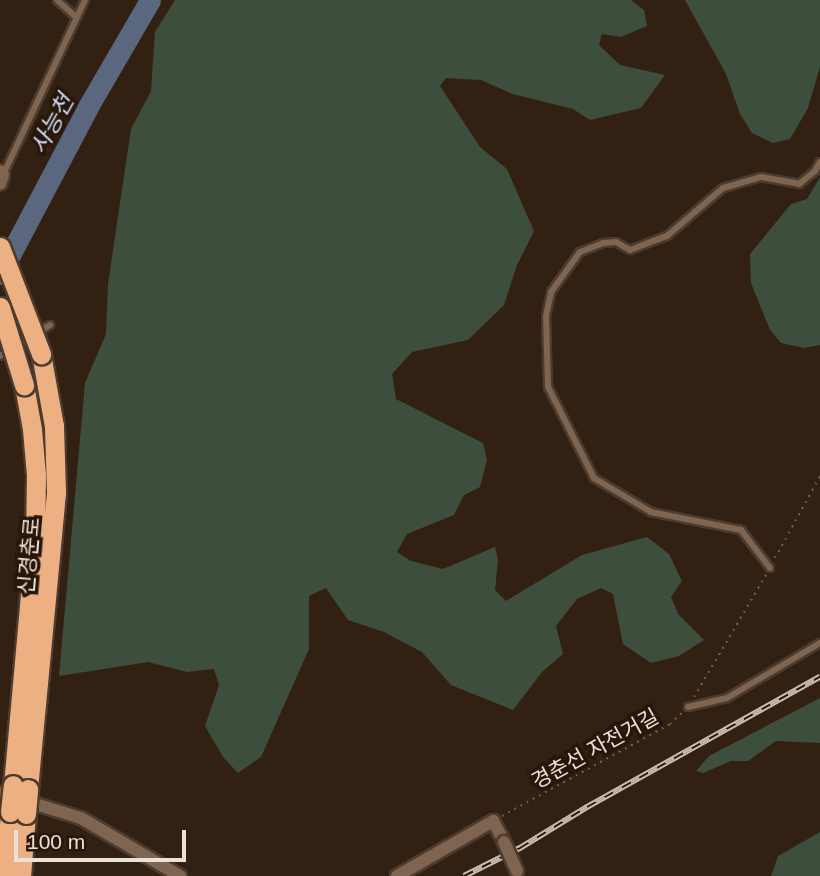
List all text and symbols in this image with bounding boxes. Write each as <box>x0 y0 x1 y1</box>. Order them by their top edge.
water label: 사능천 <box>25 90 79 158</box>
street label: 신경춘로 <box>13 516 45 596</box>
street label: 경춘선 자전거길 <box>527 704 663 794</box>
scale bar <box>18 816 189 860</box>
text: 100 m <box>27 830 85 853</box>

